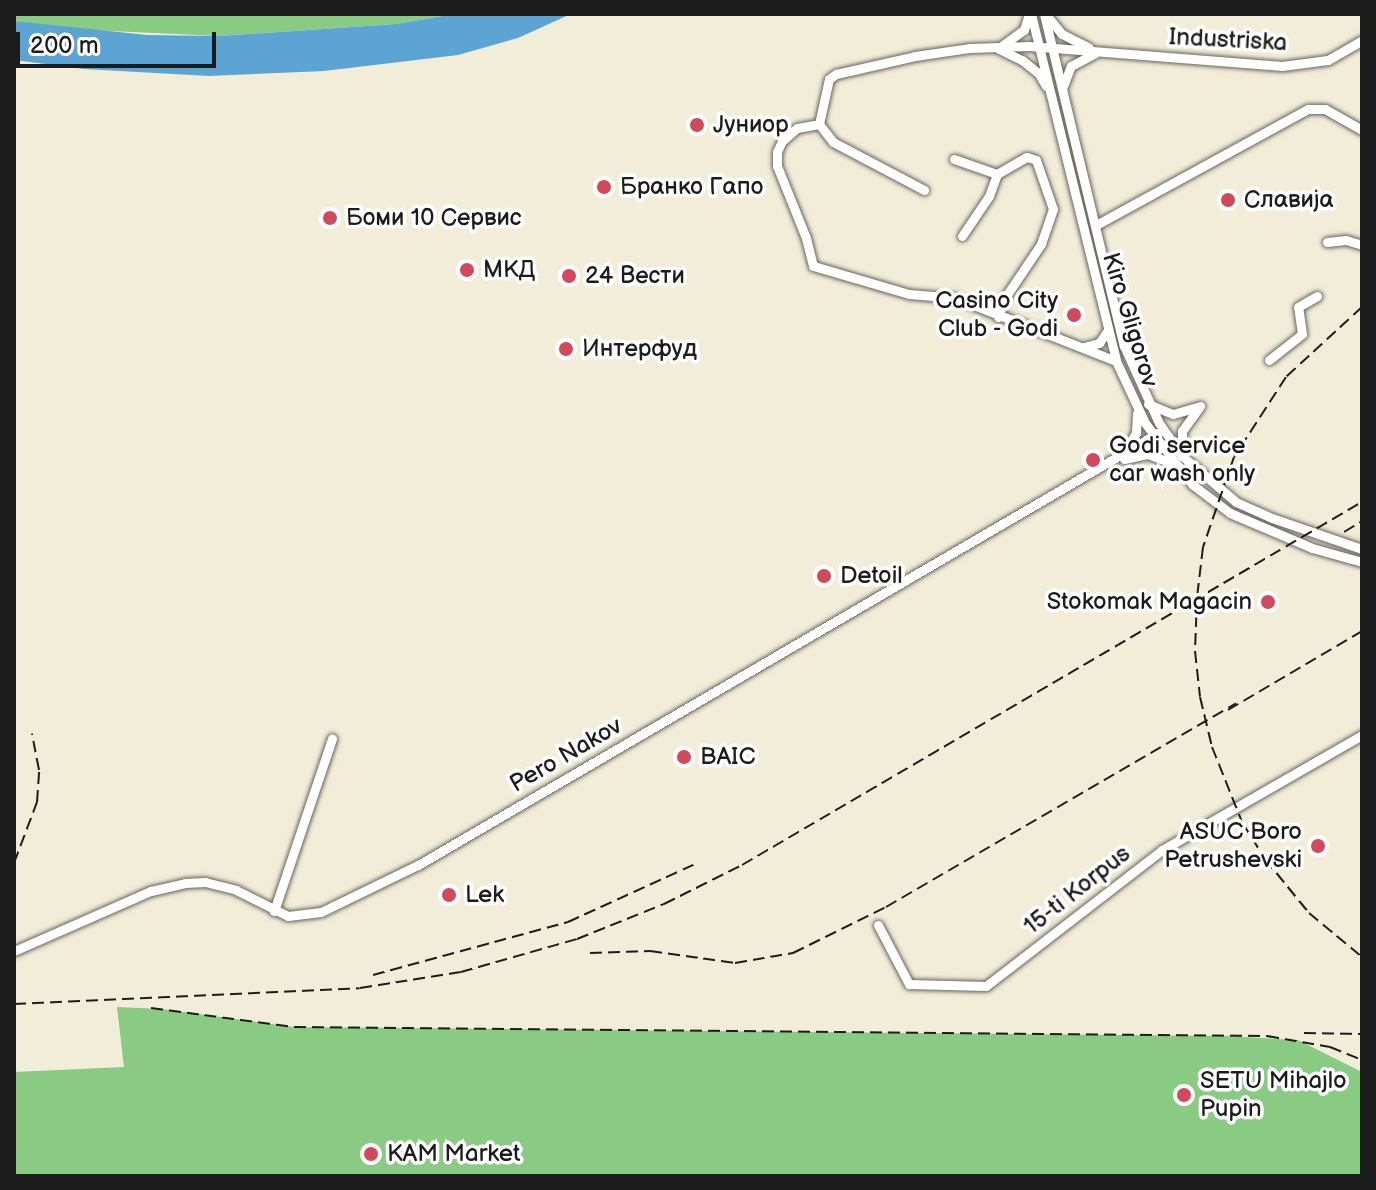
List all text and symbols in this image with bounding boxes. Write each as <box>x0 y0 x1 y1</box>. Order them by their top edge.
scale bar <box>20 16 220 66</box>
street label: Industriska <box>1168 23 1288 57</box>
text: 200 m <box>30 31 99 60</box>
place label: Јуниор <box>713 111 788 139</box>
marker: Јуниор <box>688 116 706 134</box>
place label: Бранко Гапо <box>620 173 763 201</box>
marker: Бранко Гапо <box>595 178 613 196</box>
place label: Славија <box>1244 186 1334 214</box>
marker: Славија <box>1219 191 1237 209</box>
place label: Боми 10 Сервис <box>346 204 522 232</box>
marker: Боми 10 Сервис <box>321 209 339 227</box>
street label: Kiro Gligorov <box>1096 249 1164 391</box>
place label: МКД <box>483 256 536 284</box>
marker: МКД <box>458 261 476 279</box>
place label: 24 Вести <box>585 262 685 290</box>
marker: 24 Вести <box>560 267 578 285</box>
place label: Casino City Club - Godi <box>935 287 1058 343</box>
marker: Casino City Club - Godi <box>1065 306 1083 324</box>
place label: Интерфуд <box>582 335 697 363</box>
marker: Интерфуд <box>557 340 575 358</box>
place label: Godi service car wash only <box>1109 432 1255 488</box>
marker: Godi service car wash only <box>1084 451 1102 469</box>
place label: Detoil <box>840 562 903 590</box>
marker: Detoil <box>815 567 833 585</box>
place label: Stokomak Magacin <box>1047 588 1252 616</box>
marker: Stokomak Magacin <box>1259 593 1277 611</box>
street label: Pero Nakov <box>505 711 627 799</box>
place label: BAIC <box>700 743 756 771</box>
marker: BAIC <box>675 748 693 766</box>
place label: ASUC Boro Petrushevski <box>1164 818 1302 874</box>
marker: ASUC Boro Petrushevski <box>1309 837 1327 855</box>
street label: 15-ti Korpus <box>1018 839 1136 941</box>
place label: Lek <box>465 881 504 909</box>
marker: Lek <box>440 886 458 904</box>
place label: SETU Mihajlo Pupin <box>1200 1067 1347 1123</box>
marker: SETU Mihajlo Pupin <box>1175 1086 1193 1104</box>
place label: KAM Market <box>387 1140 520 1168</box>
marker: KAM Market <box>362 1145 380 1163</box>

